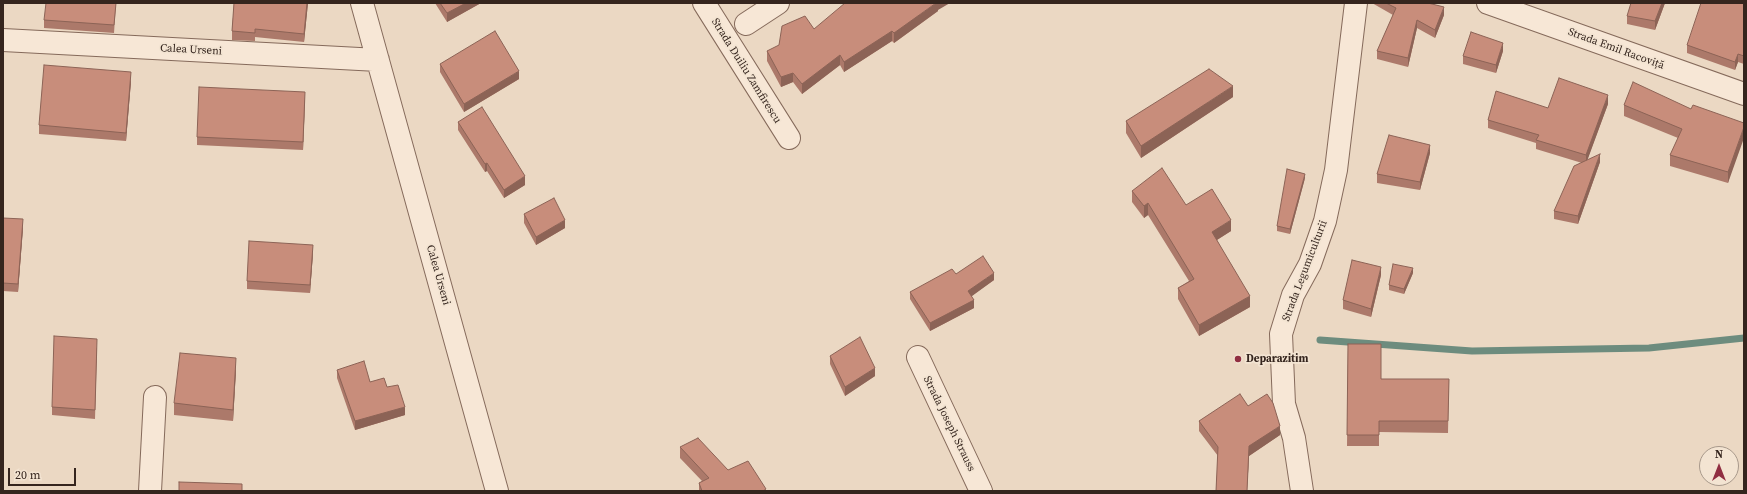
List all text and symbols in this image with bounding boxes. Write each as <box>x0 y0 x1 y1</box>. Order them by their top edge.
street label: Strada Duiliu Zamfirescu <box>708 16 784 126</box>
street label: Strada Emil Racoviță <box>1566 25 1666 73</box>
street label: Calea Urseni <box>160 42 222 58</box>
street label: Strada Legumiculturii <box>1280 219 1330 323</box>
street label: Calea Urseni <box>423 243 453 307</box>
place label: Deparazitim <box>1246 352 1309 366</box>
marker: Deparazitim <box>1233 354 1243 364</box>
street label: Strada Joseph Strauss <box>920 374 978 474</box>
north arrow <box>1699 446 1739 486</box>
text: N <box>1715 447 1723 462</box>
scale bar <box>10 460 78 486</box>
text: 20 m <box>15 467 41 483</box>

